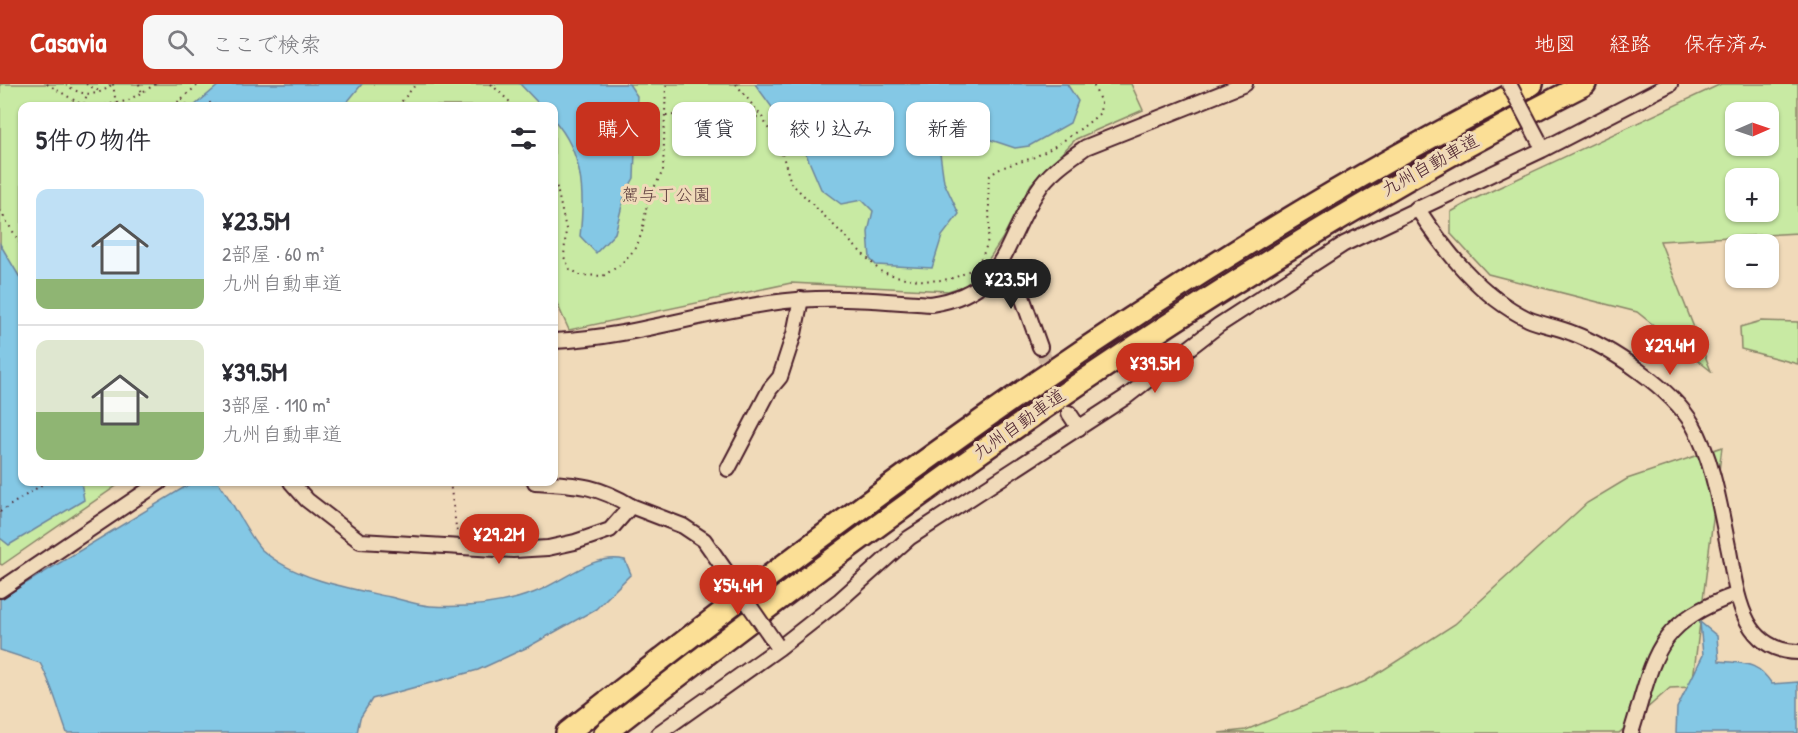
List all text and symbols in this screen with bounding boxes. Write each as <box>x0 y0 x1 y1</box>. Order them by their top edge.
search box <box>143 15 563 69</box>
text: Casavia <box>30 23 107 61</box>
icon: search <box>164 26 197 59</box>
text: ここで検索 <box>212 29 322 59</box>
text: 地図 <box>1534 29 1576 58</box>
text: 経路 <box>1609 29 1651 58</box>
text: 保存済み <box>1684 29 1768 58</box>
chip: 購入 <box>576 102 660 156</box>
chip: 賃貸 <box>672 102 756 156</box>
chip: 絞り込み <box>768 102 894 156</box>
chip: 新着 <box>906 102 990 156</box>
north arrow <box>1725 102 1779 156</box>
map controls <box>1725 102 1779 288</box>
text: 5件の物件 <box>36 122 151 157</box>
icon: filters <box>507 122 540 155</box>
street label: 九州自動車道 <box>1376 127 1483 202</box>
button: + <box>1725 168 1779 222</box>
park label: 駕与丁公園 <box>621 182 711 207</box>
text: ¥23.5M <box>222 203 290 238</box>
icon: home <box>84 213 156 285</box>
button: − <box>1725 234 1779 288</box>
text: 2部屋 · 60 m² <box>222 240 324 267</box>
pin: ¥23.5M <box>962 259 1060 310</box>
text: ¥23.5M <box>985 265 1037 292</box>
text: 九州自動車道 <box>222 269 342 296</box>
pin: ¥29.4M <box>1621 325 1719 376</box>
text: ¥29.4M <box>1645 331 1695 358</box>
pin: ¥39.5M <box>1106 343 1204 394</box>
text: ¥39.5M <box>1130 349 1180 376</box>
text: ¥39.5M <box>222 354 287 389</box>
icon: home <box>84 364 156 436</box>
street label: 九州自動車道 <box>967 382 1070 465</box>
text: 3部屋 · 110 m² <box>222 391 330 418</box>
text: 九州自動車道 <box>222 420 342 447</box>
pin: ¥29.2M <box>450 514 548 565</box>
text: ¥29.2M <box>473 520 525 547</box>
pin: ¥54.4M <box>689 565 787 616</box>
text: ¥54.4M <box>714 571 762 598</box>

